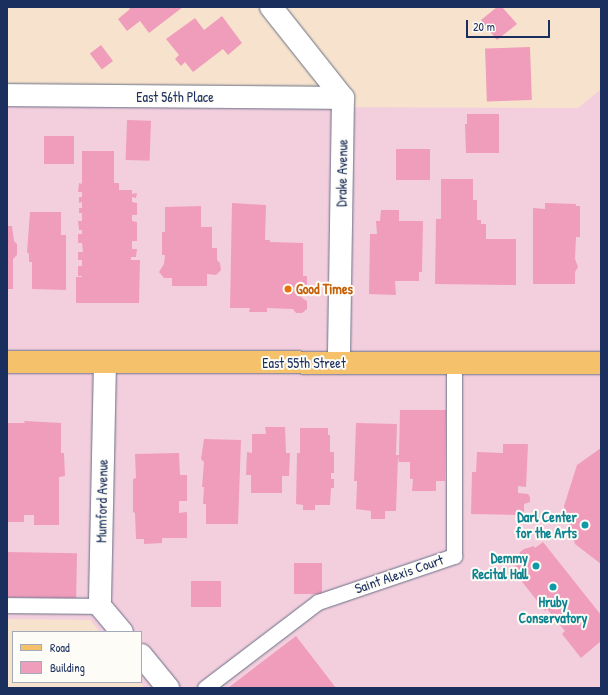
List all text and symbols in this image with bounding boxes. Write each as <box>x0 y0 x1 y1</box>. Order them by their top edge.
scale bar <box>468 12 552 38</box>
text: 20 m <box>473 18 495 35</box>
street label: East 56th Place <box>136 89 214 105</box>
street label: Drake Avenue <box>333 139 351 207</box>
place label: Good Times <box>296 281 353 297</box>
marker: Good Times <box>283 284 293 294</box>
street label: East 55th Street <box>262 355 346 371</box>
street label: Mumford Avenue <box>93 459 111 543</box>
place label: Darl Center for the Arts <box>516 509 577 542</box>
marker: Darl Center for the Arts <box>580 520 590 530</box>
place label: Demmy Recital Hall <box>472 550 528 582</box>
street label: Saint Alexis Court <box>352 551 446 597</box>
marker: Demmy Recital Hall <box>531 561 541 571</box>
marker: Hruby Conservatory <box>548 582 558 592</box>
place label: Hruby Conservatory <box>519 594 587 626</box>
legend <box>12 631 142 683</box>
text: Road <box>50 639 70 656</box>
text: Building <box>50 659 85 676</box>

